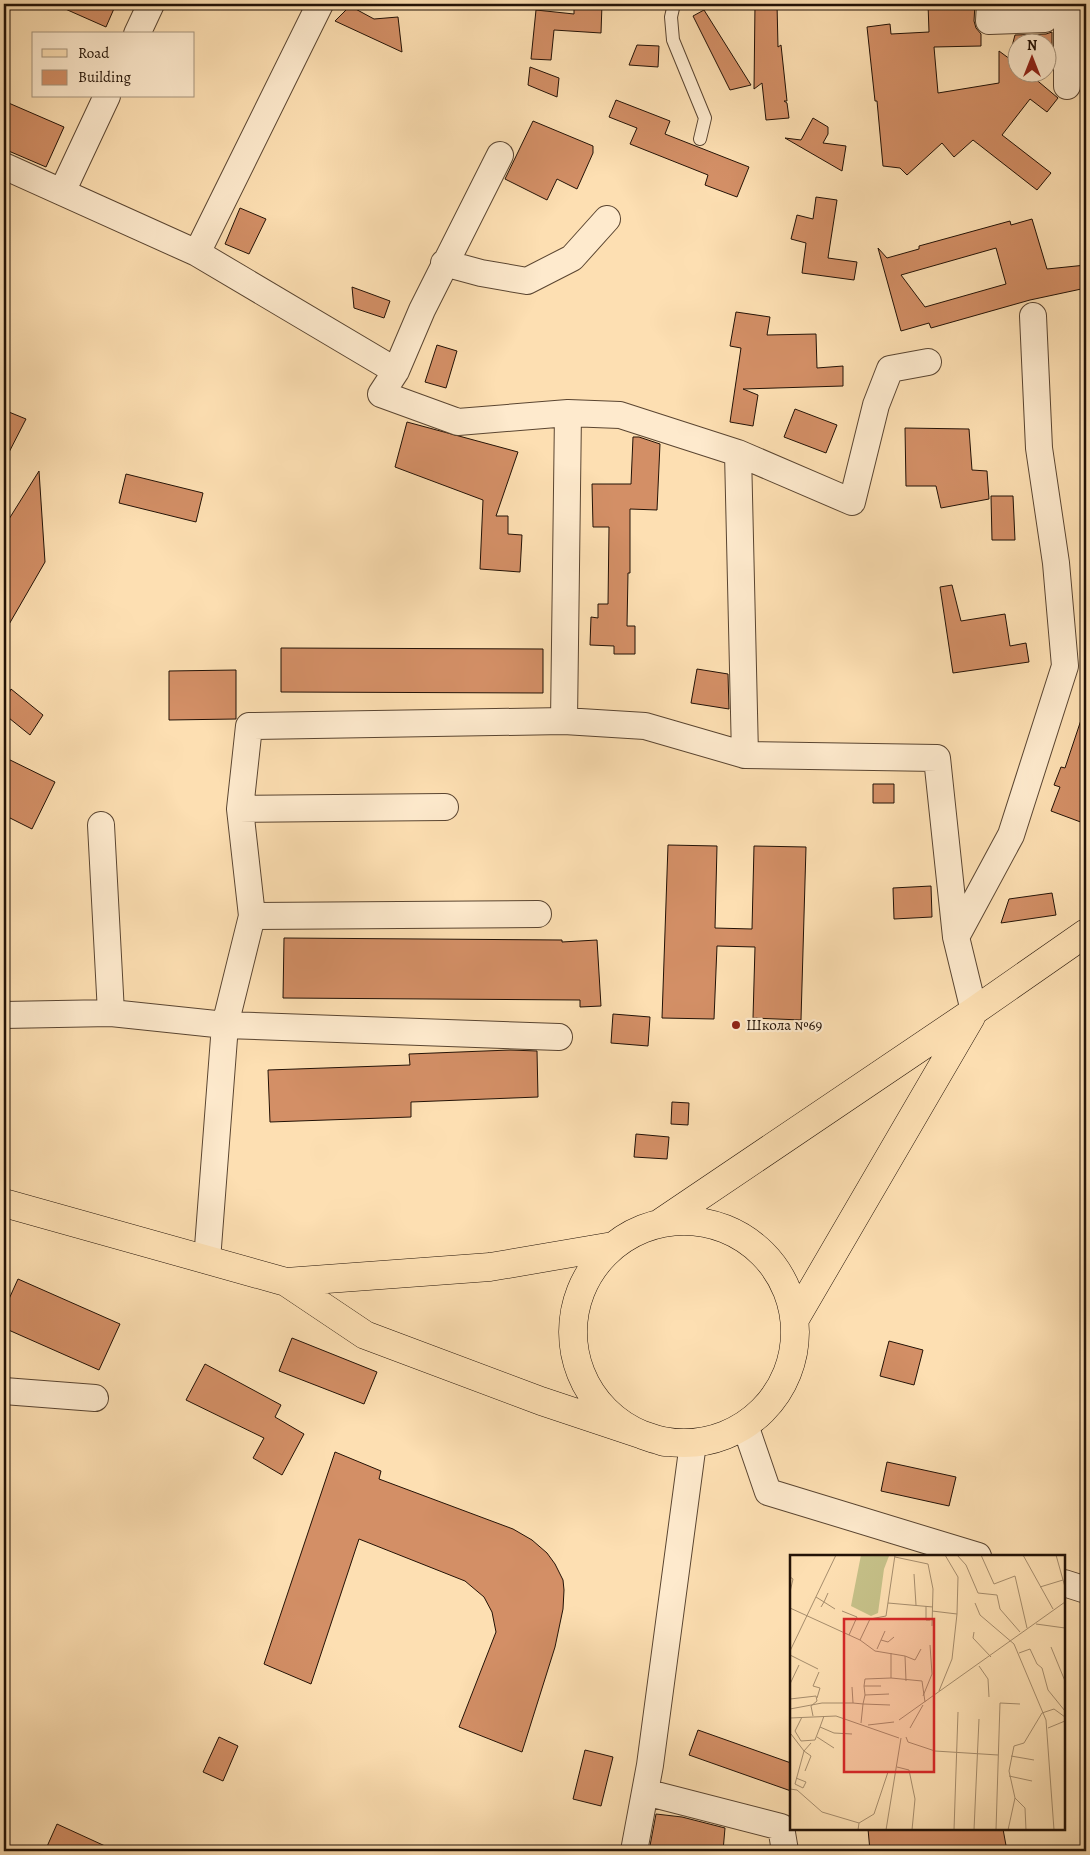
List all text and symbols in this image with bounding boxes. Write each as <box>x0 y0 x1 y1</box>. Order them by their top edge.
legend <box>32 32 195 98</box>
north arrow <box>1008 32 1058 82</box>
text: N <box>1027 36 1037 55</box>
text: Road <box>78 43 110 63</box>
text: Building <box>78 67 131 87</box>
place label: Школа №69 <box>746 1015 822 1035</box>
marker: Школа №69 <box>730 1019 742 1031</box>
inset map <box>790 1555 1065 1830</box>

